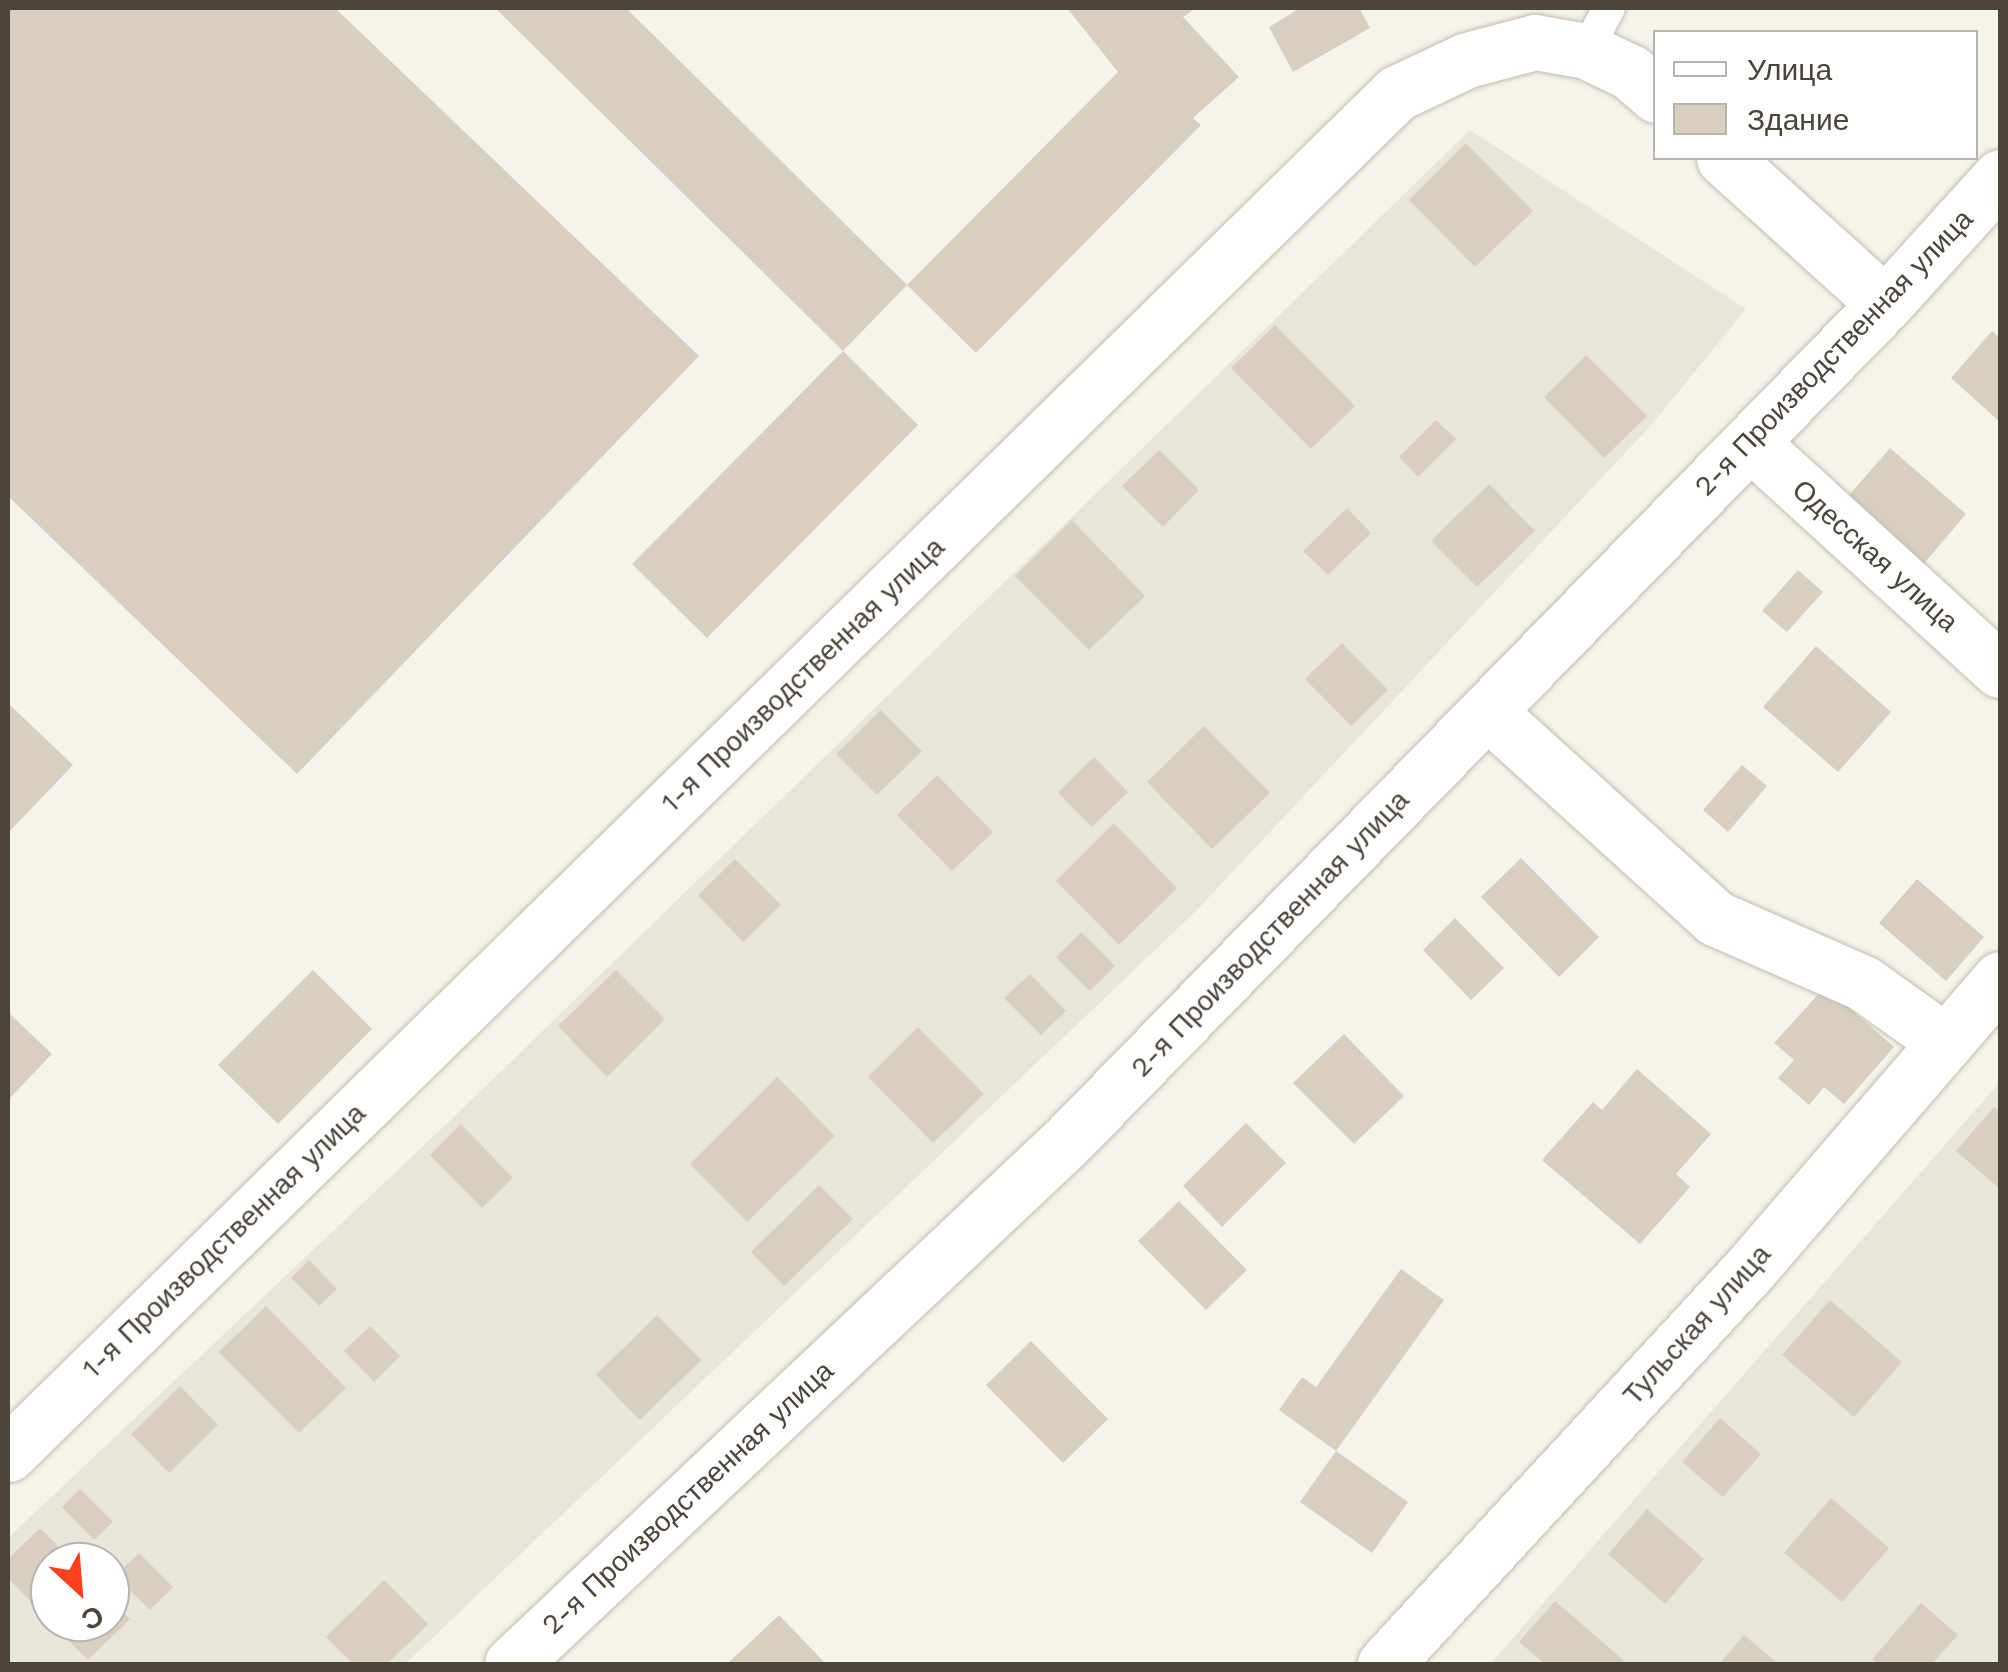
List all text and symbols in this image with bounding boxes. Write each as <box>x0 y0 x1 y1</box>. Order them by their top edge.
legend <box>1653 30 1978 160</box>
text: Улица <box>1747 52 1832 87</box>
text: Здание <box>1747 102 1849 137</box>
street label: 2-я Производственная улица <box>1688 203 1980 503</box>
street label: Одесская улица <box>1785 473 1965 639</box>
street label: 1-я Производственная улица <box>654 531 952 819</box>
street label: 2-я Производственная улица <box>1124 784 1416 1084</box>
street label: 1-я Производственная улица <box>75 1097 373 1385</box>
street label: Тульская улица <box>1616 1238 1778 1412</box>
street label: 2-я Производственная улица <box>536 1354 840 1642</box>
north arrow <box>30 1542 130 1642</box>
text: С <box>76 1598 109 1637</box>

